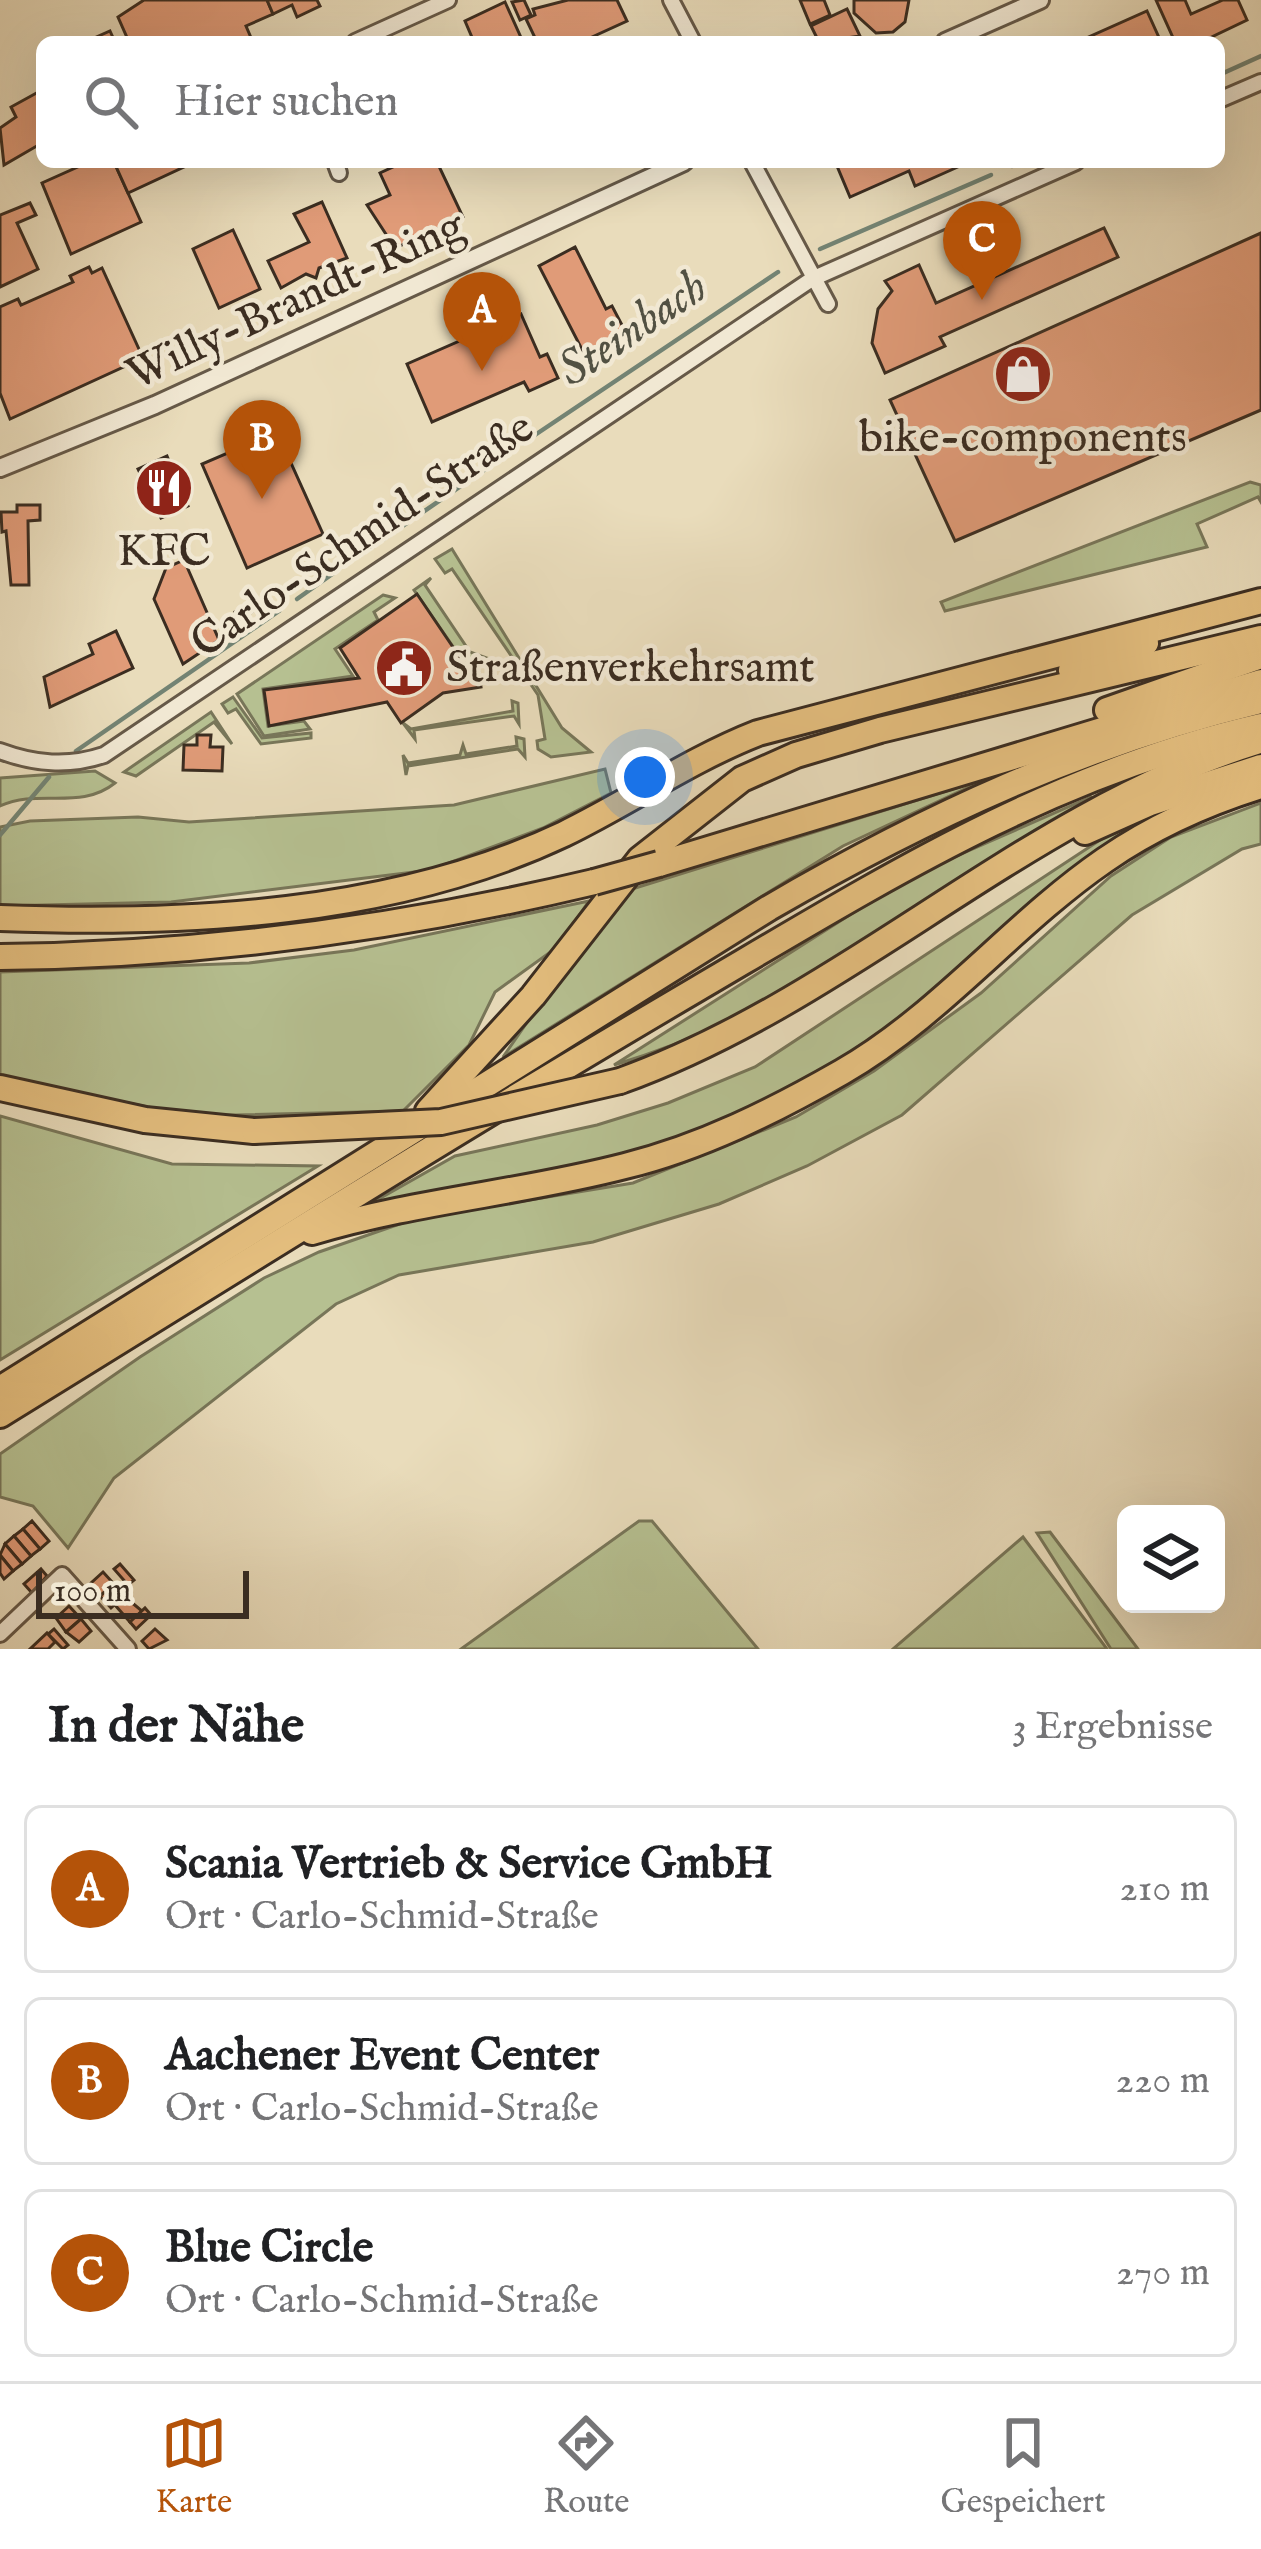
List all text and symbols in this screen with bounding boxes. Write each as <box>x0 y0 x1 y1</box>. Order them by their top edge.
search box <box>36 36 1225 168</box>
icon: search <box>78 69 144 135</box>
text: Hier suchen <box>174 74 398 131</box>
street label: Willy-Brandt-Ring <box>118 197 475 404</box>
pin: C <box>943 201 1021 300</box>
water label: Steinbach <box>547 258 719 402</box>
pin: A <box>443 272 521 371</box>
shop icon: bike-components <box>992 343 1054 405</box>
street label: Carlo-Schmid-Straße <box>181 400 545 672</box>
pin: B <box>223 400 301 499</box>
place label: bike-components <box>859 410 1187 467</box>
restaurant icon: KFC <box>133 457 195 519</box>
place label: KFC <box>117 524 211 581</box>
public building icon: Straßenverkehrsamt <box>373 637 435 699</box>
place label: Straßenverkehrsamt <box>446 640 815 697</box>
your location <box>615 747 675 807</box>
map controls <box>1117 1505 1225 1613</box>
button: layers <box>1117 1505 1225 1613</box>
scale bar <box>36 1565 249 1618</box>
text: 100 m <box>54 1571 131 1613</box>
text: In der Nähe <box>48 1695 304 1760</box>
text: 3 Ergebnisse <box>1012 1703 1213 1752</box>
text: Scania Vertrieb & Service GmbH <box>165 1836 773 1893</box>
text: A <box>77 1865 103 1914</box>
text: 210 m <box>1120 1865 1210 1914</box>
text: Ort · Carlo-Schmid-Straße <box>165 1893 599 1942</box>
text: Aachener Event Center <box>165 2028 599 2085</box>
text: B <box>77 2057 103 2106</box>
text: 220 m <box>1116 2057 1210 2106</box>
text: Ort · Carlo-Schmid-Straße <box>165 2085 599 2134</box>
text: Blue Circle <box>165 2220 373 2277</box>
text: C <box>76 2249 104 2298</box>
text: 270 m <box>1116 2249 1210 2298</box>
text: Ort · Carlo-Schmid-Straße <box>165 2277 599 2326</box>
tab: Karte <box>156 2410 232 2524</box>
tab: Route <box>543 2410 629 2524</box>
tab: Gespeichert <box>941 2410 1105 2524</box>

